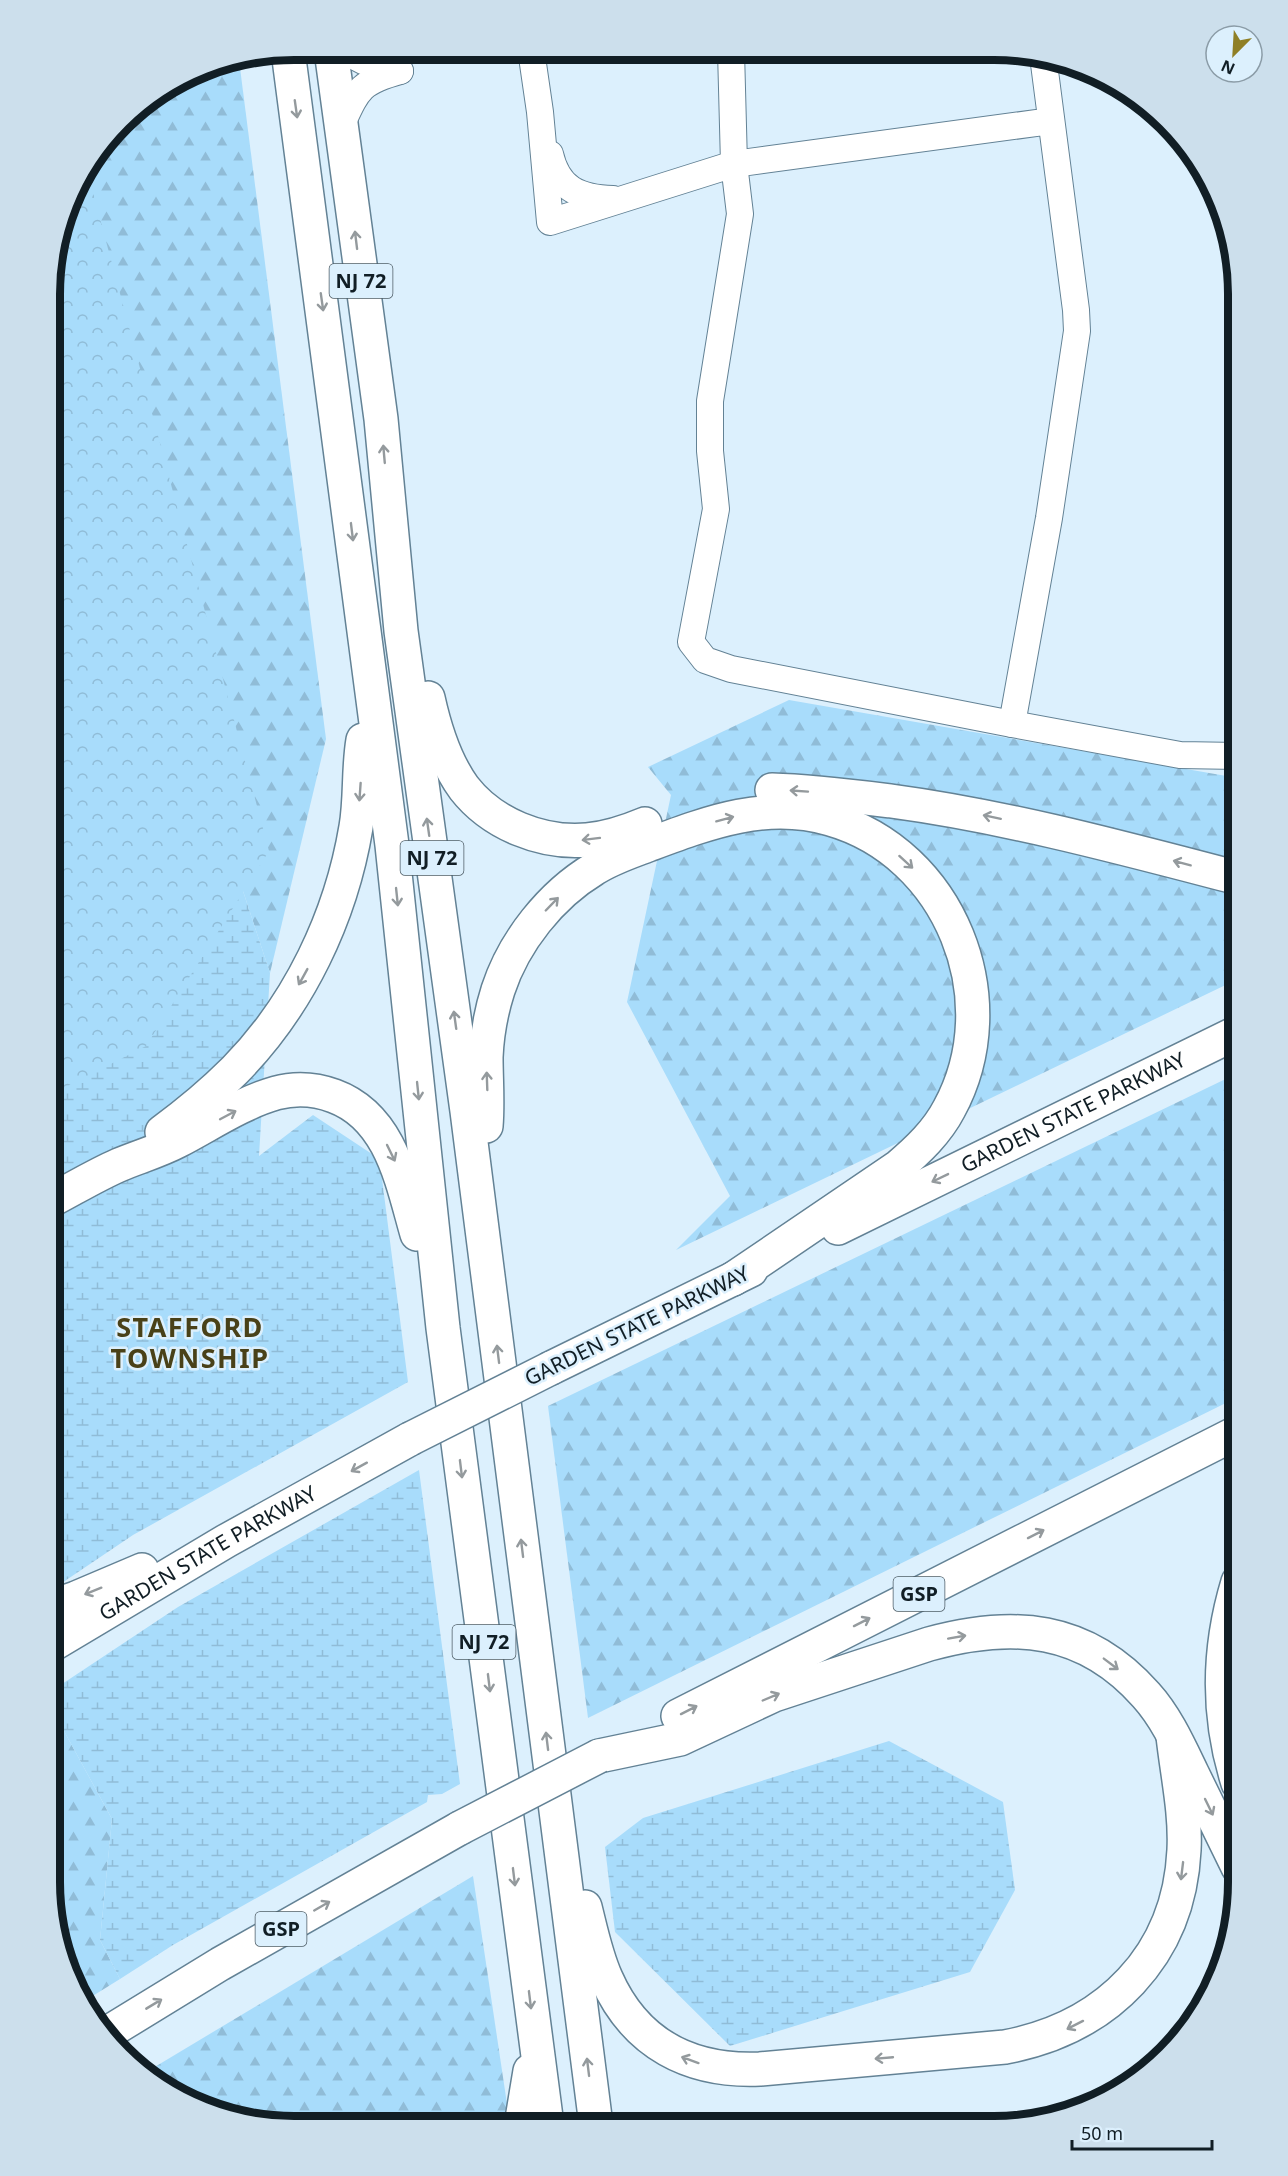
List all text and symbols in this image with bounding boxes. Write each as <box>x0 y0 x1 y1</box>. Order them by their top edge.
north arrow <box>1204 24 1264 84</box>
text: N <box>1217 55 1238 80</box>
one-way arrow <box>290 98 301 118</box>
one-way arrow <box>350 231 361 251</box>
road number: NJ 72 <box>330 264 392 298</box>
one-way arrow <box>316 291 327 311</box>
one-way arrow <box>378 445 389 465</box>
one-way arrow <box>347 521 358 541</box>
one-way arrow <box>354 782 365 802</box>
one-way arrow <box>790 786 810 797</box>
one-way arrow <box>983 811 1003 822</box>
one-way arrow <box>715 813 734 824</box>
one-way arrow <box>422 817 433 837</box>
one-way arrow <box>581 834 601 845</box>
road number: NJ 72 <box>400 841 464 875</box>
one-way arrow <box>899 855 914 869</box>
one-way arrow <box>1173 857 1192 868</box>
one-way arrow <box>392 886 403 906</box>
one-way arrow <box>545 896 559 911</box>
one-way arrow <box>297 968 308 986</box>
one-way arrow <box>449 1010 460 1030</box>
street label: GARDEN STATE PARKWAY <box>956 1045 1190 1179</box>
one-way arrow <box>481 1072 492 1092</box>
one-way arrow <box>413 1080 424 1100</box>
one-way arrow <box>218 1109 236 1120</box>
one-way arrow <box>385 1143 397 1161</box>
one-way arrow <box>932 1172 950 1184</box>
street label: GARDEN STATE PARKWAY <box>520 1258 754 1392</box>
district label: STAFFORD TOWNSHIP <box>111 1308 270 1376</box>
one-way arrow <box>493 1345 504 1365</box>
one-way arrow <box>456 1459 467 1478</box>
one-way arrow <box>350 1462 368 1473</box>
street label: GARDEN STATE PARKWAY <box>94 1479 321 1627</box>
one-way arrow <box>1027 1528 1045 1539</box>
one-way arrow <box>517 1538 528 1558</box>
road number: GSP <box>894 1577 944 1611</box>
one-way arrow <box>84 1586 103 1597</box>
one-way arrow <box>853 1616 871 1628</box>
road number: NJ 72 <box>452 1625 516 1659</box>
one-way arrow <box>946 1631 966 1642</box>
one-way arrow <box>1103 1658 1119 1671</box>
one-way arrow <box>484 1673 495 1693</box>
one-way arrow <box>761 1691 780 1702</box>
one-way arrow <box>679 1704 697 1716</box>
one-way arrow <box>541 1732 552 1752</box>
one-way arrow <box>1203 1798 1215 1816</box>
one-way arrow <box>1176 1861 1187 1881</box>
one-way arrow <box>509 1866 520 1886</box>
one-way arrow <box>313 1900 330 1912</box>
road number: GSP <box>256 1912 306 1946</box>
one-way arrow <box>524 1989 535 2009</box>
one-way arrow <box>145 1998 162 2010</box>
one-way arrow <box>1066 2020 1084 2031</box>
one-way arrow <box>874 2053 894 2064</box>
one-way arrow <box>682 2054 700 2065</box>
one-way arrow <box>583 2058 594 2078</box>
scale bar <box>1072 2113 1212 2151</box>
text: 50 m <box>1081 2121 1123 2145</box>

